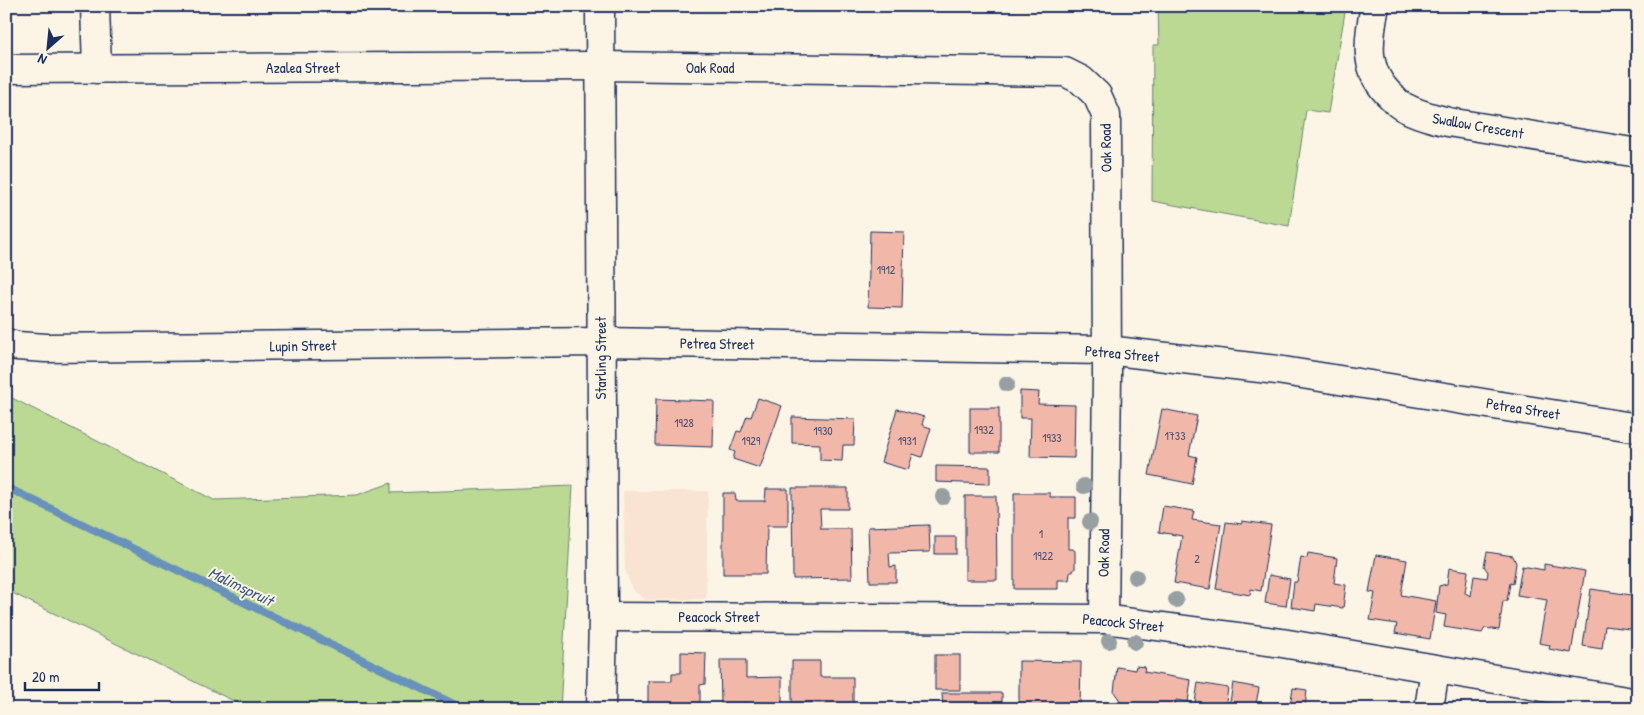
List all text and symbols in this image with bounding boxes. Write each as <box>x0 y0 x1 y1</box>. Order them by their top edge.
north arrow <box>22 22 72 72</box>
text: N <box>34 50 50 70</box>
street label: Azalea Street <box>266 57 341 78</box>
street label: Oak Road <box>686 57 734 78</box>
street label: Swallow Crescent <box>1431 107 1526 144</box>
street label: Oak Road <box>1095 123 1116 172</box>
house number: 1912 <box>877 261 896 278</box>
street label: Starling Street <box>590 316 611 399</box>
street label: Petrea Street <box>680 332 755 355</box>
street label: Lupin Street <box>270 334 337 357</box>
street label: Petrea Street <box>1084 340 1161 367</box>
street label: Petrea Street <box>1485 392 1562 425</box>
house number: 1928 <box>674 414 694 431</box>
house number: 1932 <box>974 421 994 438</box>
house number: 1930 <box>813 422 833 439</box>
house number: 1733 <box>1164 427 1186 444</box>
house number: 1933 <box>1042 429 1062 446</box>
house number: 1929 <box>742 432 761 449</box>
house number: 1931 <box>898 432 916 449</box>
house number: 1 <box>1039 525 1043 542</box>
street label: Oak Road <box>1093 528 1114 577</box>
house number: 1922 <box>1033 547 1053 564</box>
house number: 2 <box>1194 550 1200 567</box>
water label: Malimspruit <box>205 561 279 612</box>
street label: Peacock Street <box>678 606 761 627</box>
street label: Peacock Street <box>1081 608 1165 637</box>
scale bar <box>25 660 99 692</box>
text: 20 m <box>32 666 59 687</box>

